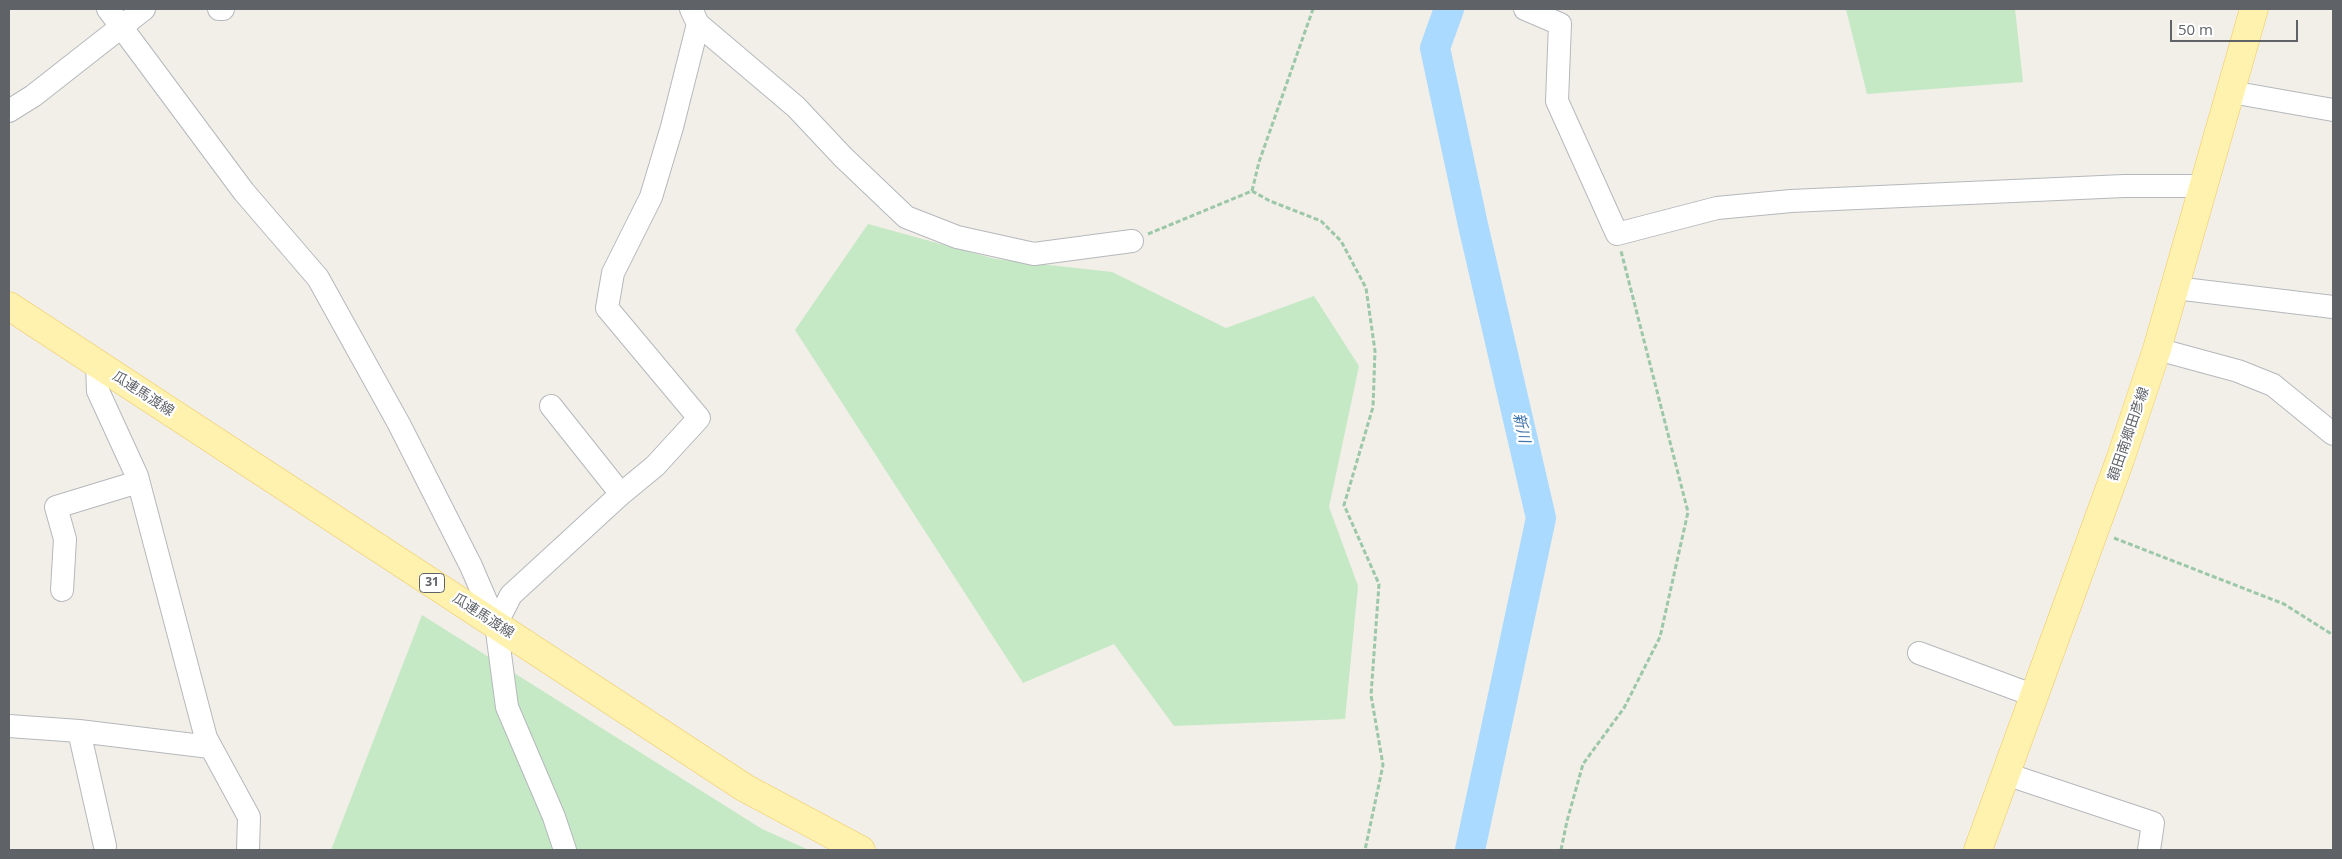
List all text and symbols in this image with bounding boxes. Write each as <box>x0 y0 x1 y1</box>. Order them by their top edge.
scale bar <box>2172 10 2300 42</box>
text: 50 m <box>2178 19 2213 39</box>
street label: 瓜連馬渡線 <box>109 368 177 420</box>
street label: 額田南郷田彦線 <box>2105 385 2153 483</box>
water label: 新川 <box>1509 411 1533 445</box>
road number: 31 <box>420 574 444 592</box>
street label: 瓜連馬渡線 <box>449 590 517 642</box>

